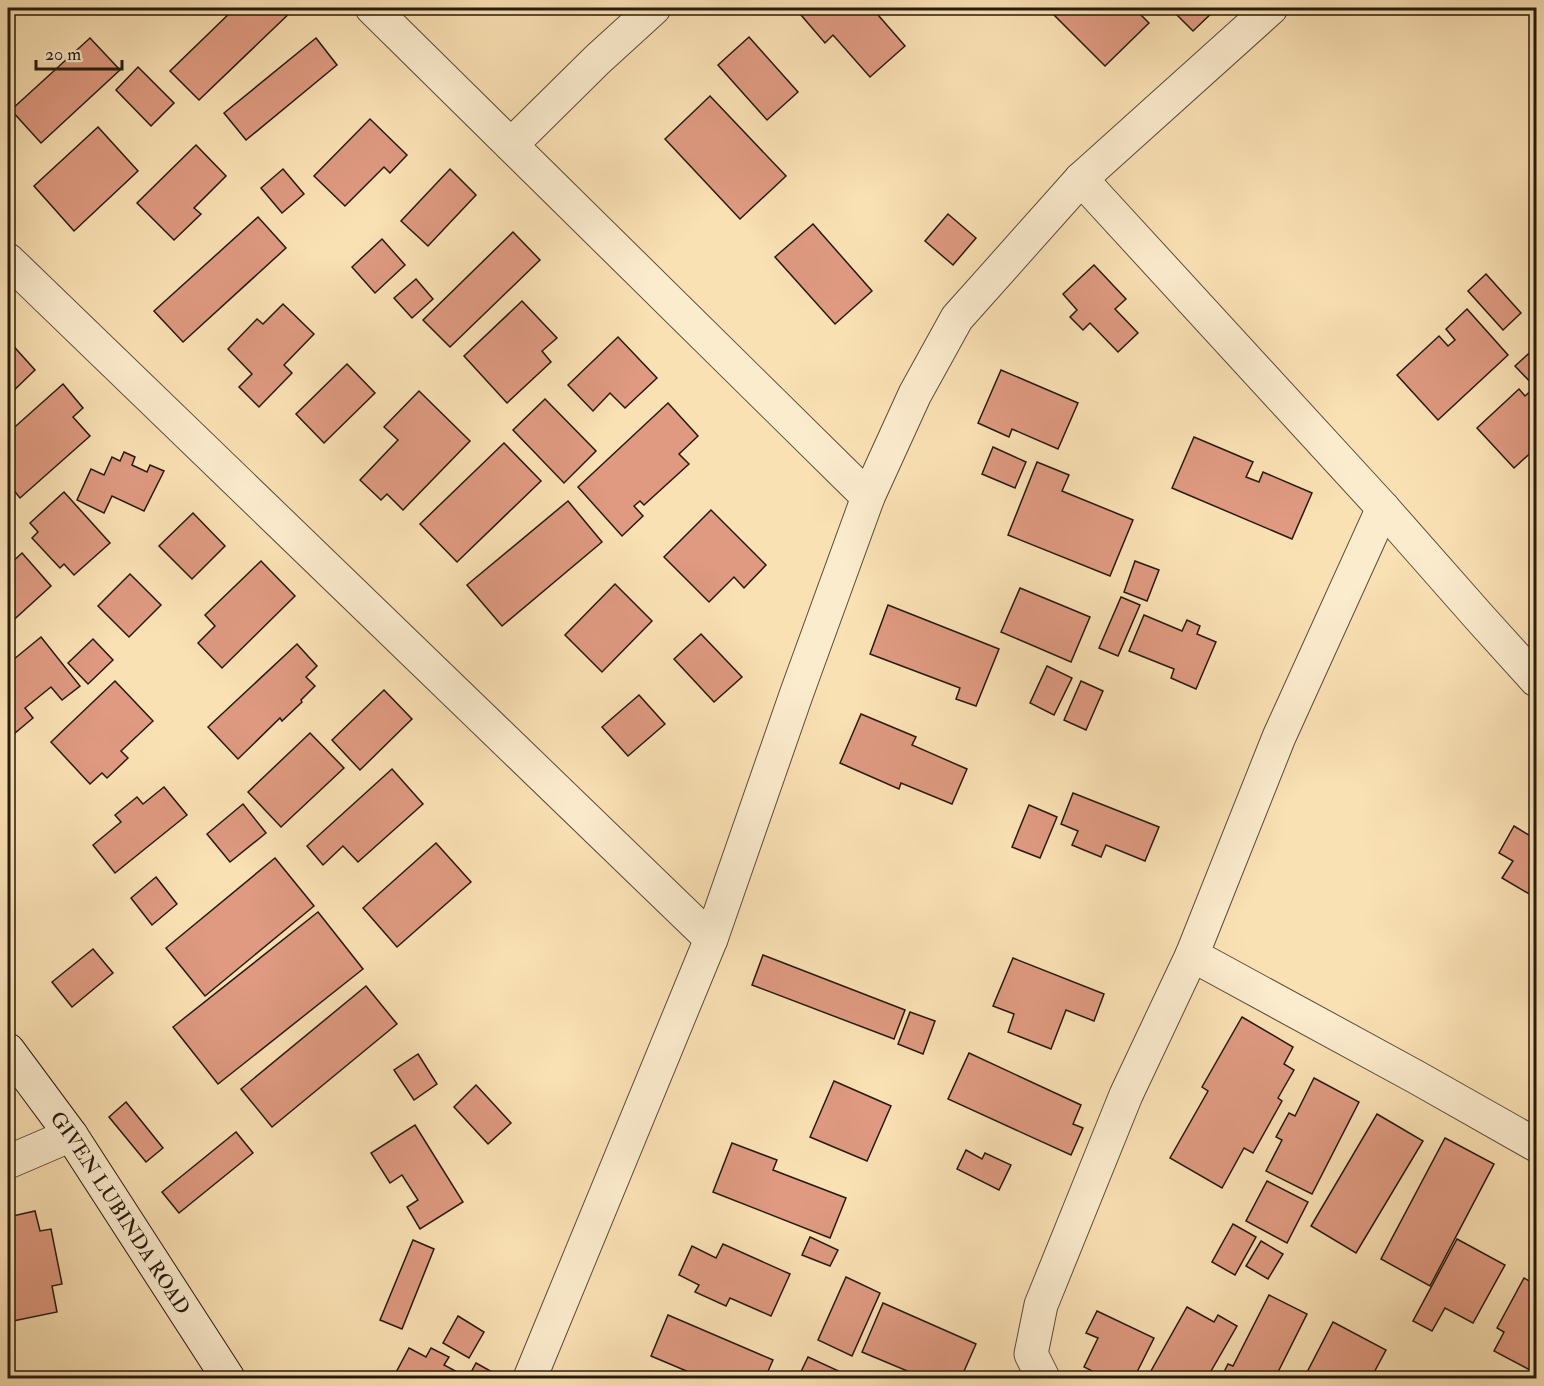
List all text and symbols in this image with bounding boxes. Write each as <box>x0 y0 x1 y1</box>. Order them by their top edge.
scale bar <box>36 33 122 71</box>
text: 20 m <box>45 43 81 66</box>
street label: GIVEN LUBINDA ROAD <box>45 1106 196 1319</box>

